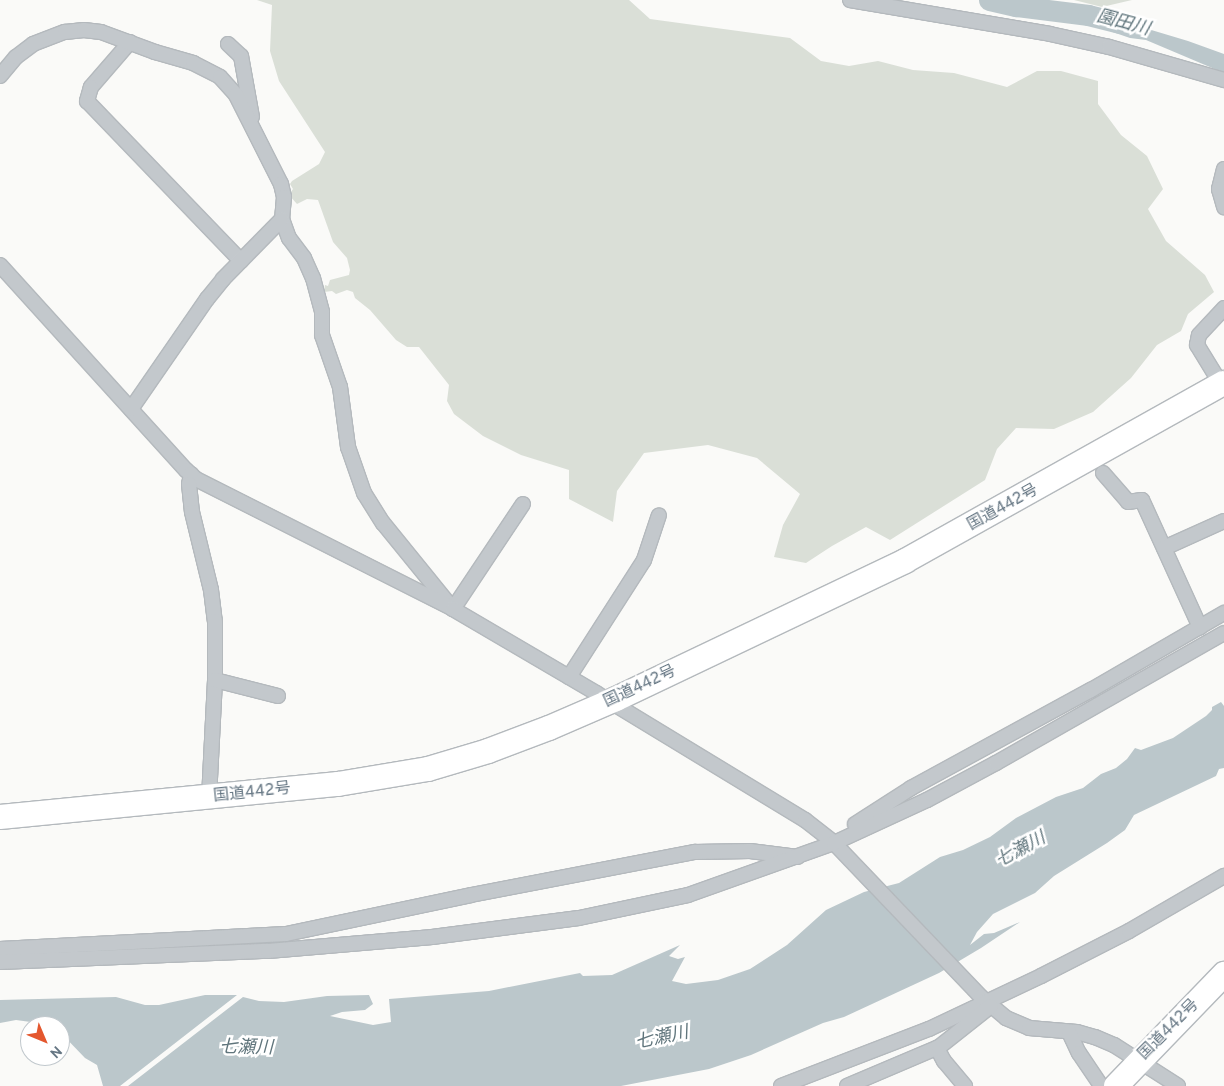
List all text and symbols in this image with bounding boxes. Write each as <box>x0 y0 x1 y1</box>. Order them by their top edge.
water label: 園田川 <box>1094 7 1152 41</box>
street label: 国道442号 <box>964 481 1042 535</box>
street label: 国道442号 <box>601 662 679 712</box>
street label: 国道442号 <box>212 779 292 807</box>
water label: 七瀬川 <box>992 828 1050 874</box>
street label: 国道442号 <box>1135 996 1203 1064</box>
north arrow <box>20 1016 70 1066</box>
water label: 七瀬川 <box>633 1023 691 1055</box>
water label: 七瀬川 <box>219 1038 273 1060</box>
text: N <box>46 1042 65 1061</box>

